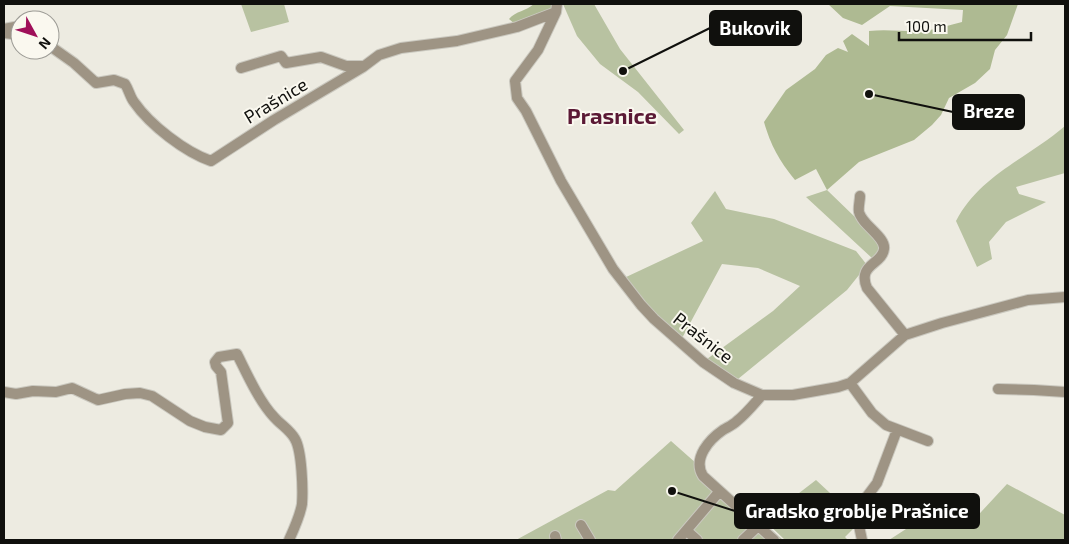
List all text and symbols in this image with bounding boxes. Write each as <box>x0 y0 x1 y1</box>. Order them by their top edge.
north arrow <box>10 10 60 60</box>
scale bar <box>899 10 1032 42</box>
callout: Bukovik <box>710 11 801 45</box>
text: Bukovik <box>719 16 791 39</box>
text: 100 m <box>906 17 947 35</box>
text: N <box>36 34 55 53</box>
street label: Prašnice <box>240 73 311 128</box>
callout: Breze <box>953 95 1024 129</box>
text: Breze <box>963 99 1015 122</box>
district label: Prasnice <box>567 102 657 128</box>
street label: Prašnice <box>669 307 738 367</box>
callout: Gradsko groblje Prašnice <box>735 494 979 528</box>
text: Gradsko groblje Prašnice <box>745 499 969 522</box>

